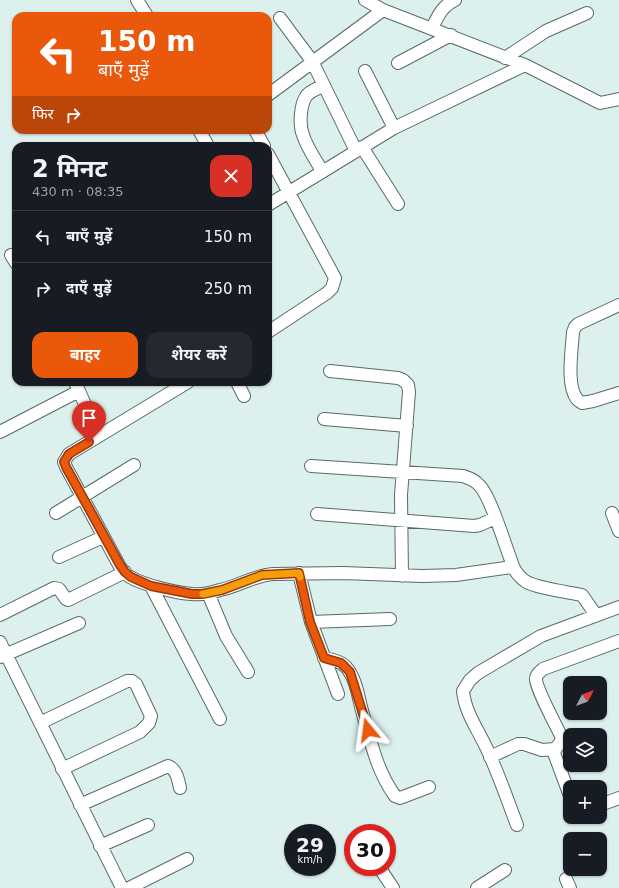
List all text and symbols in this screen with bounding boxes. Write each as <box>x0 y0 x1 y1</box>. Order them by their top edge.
text: 150 m <box>98 25 195 58</box>
icon: left <box>32 28 84 80</box>
text: बाएँ मुड़ें <box>98 59 149 80</box>
icon: right <box>62 104 84 126</box>
text: फिर <box>32 105 54 123</box>
text: 2 मिनट <box>32 155 107 183</box>
button: close <box>210 155 252 197</box>
text: 430 m · 08:35 <box>32 184 123 199</box>
icon: left <box>32 226 54 248</box>
text: बाएँ मुड़ें <box>66 227 112 245</box>
text: 150 m <box>204 228 252 246</box>
icon: right <box>32 278 54 300</box>
text: दाएँ मुड़ें <box>66 279 112 297</box>
text: 250 m <box>204 280 252 298</box>
button: बाहर <box>32 332 138 378</box>
button: शेयर करें <box>146 332 252 378</box>
pin <box>72 401 106 442</box>
icon: arrive <box>78 407 100 429</box>
north arrow <box>563 676 607 720</box>
map controls <box>563 676 607 876</box>
position arrow <box>347 709 389 751</box>
button: layers <box>563 728 607 772</box>
button: + <box>563 780 607 824</box>
speed limit sign: 30 <box>344 824 396 876</box>
button: − <box>563 832 607 876</box>
text: 29 <box>296 833 324 857</box>
text: km/h <box>297 854 323 865</box>

